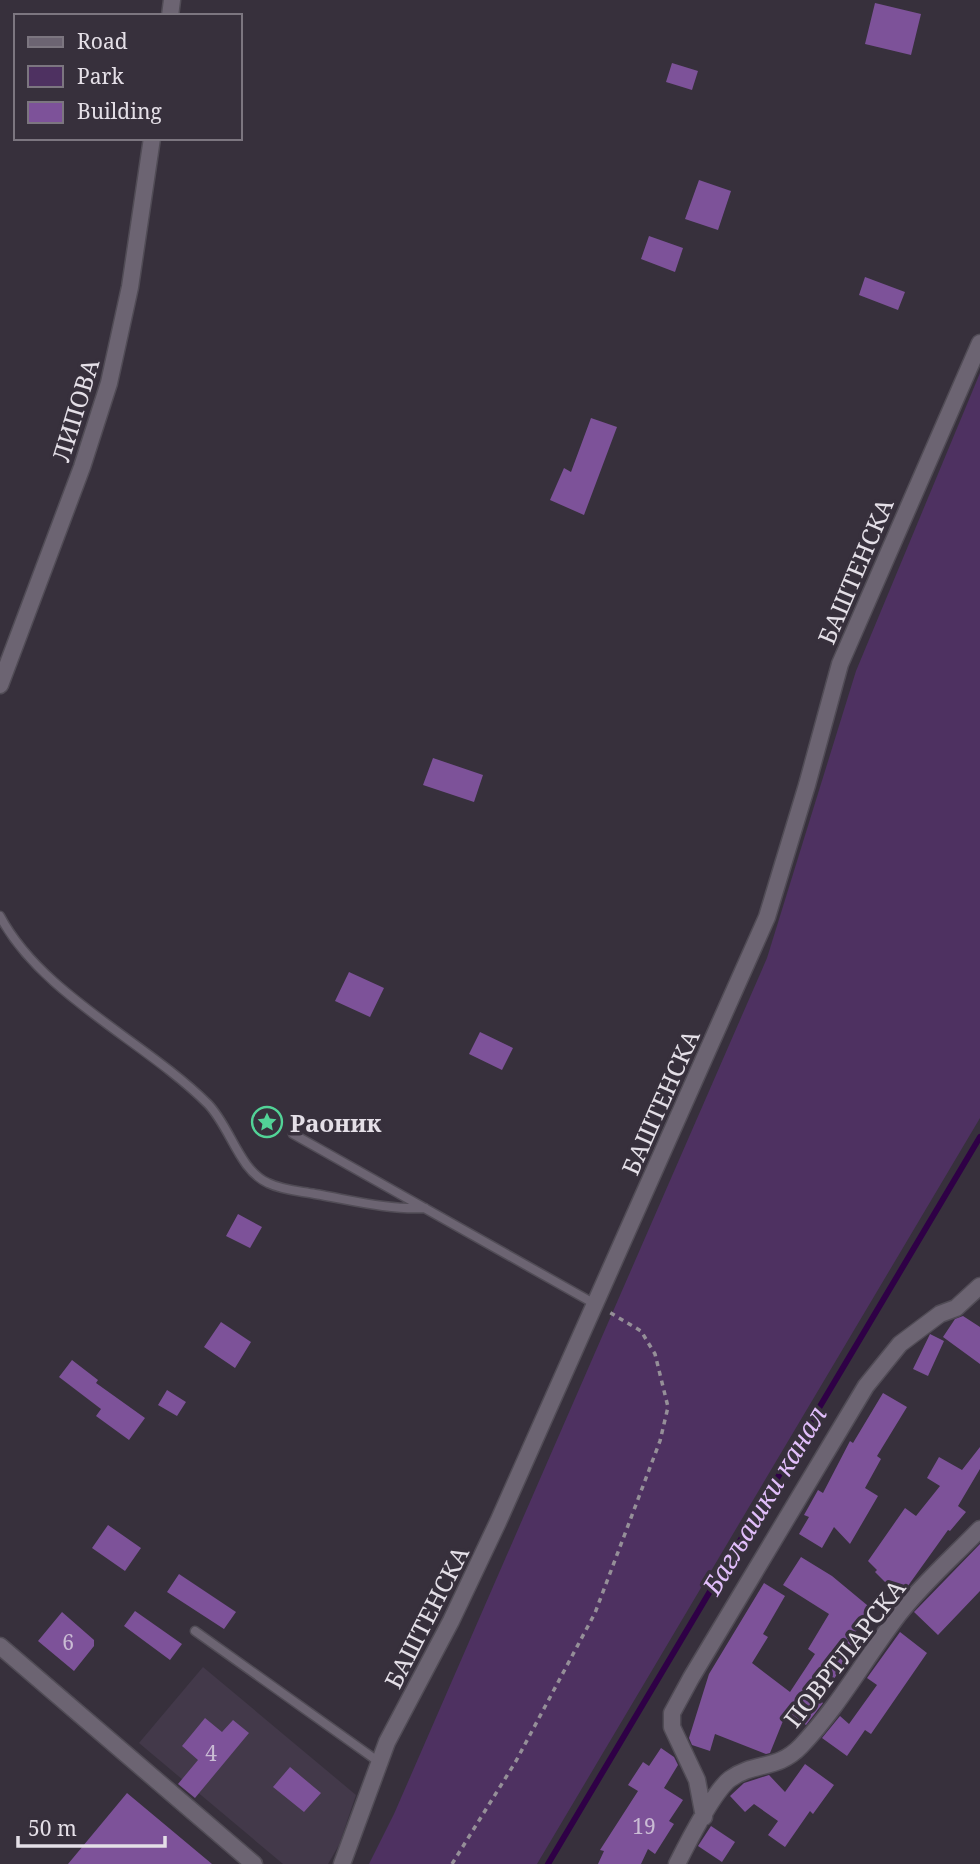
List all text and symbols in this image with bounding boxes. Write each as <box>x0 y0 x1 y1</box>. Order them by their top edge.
legend <box>14 14 242 140</box>
text: Road <box>77 27 128 55</box>
text: Park <box>77 62 124 90</box>
text: Building <box>77 97 162 125</box>
street label: ЛИПОВА <box>44 354 106 466</box>
street label: БАШТЕНСКА <box>809 493 901 649</box>
street label: БАШТЕНСКА <box>613 1024 707 1180</box>
place icon: Раоник <box>250 1105 284 1139</box>
place label: Раоник <box>290 1106 382 1139</box>
water label: Багљашки канал <box>693 1399 835 1602</box>
street label: БАШТЕНСКА <box>376 1540 476 1694</box>
street label: ПОВРТЛАРСКА <box>776 1572 912 1734</box>
house number: 6 <box>62 1628 74 1656</box>
house number: 4 <box>205 1739 217 1767</box>
scale bar <box>18 1804 164 1848</box>
house number: 19 <box>632 1812 656 1840</box>
text: 50 m <box>28 1814 77 1842</box>

